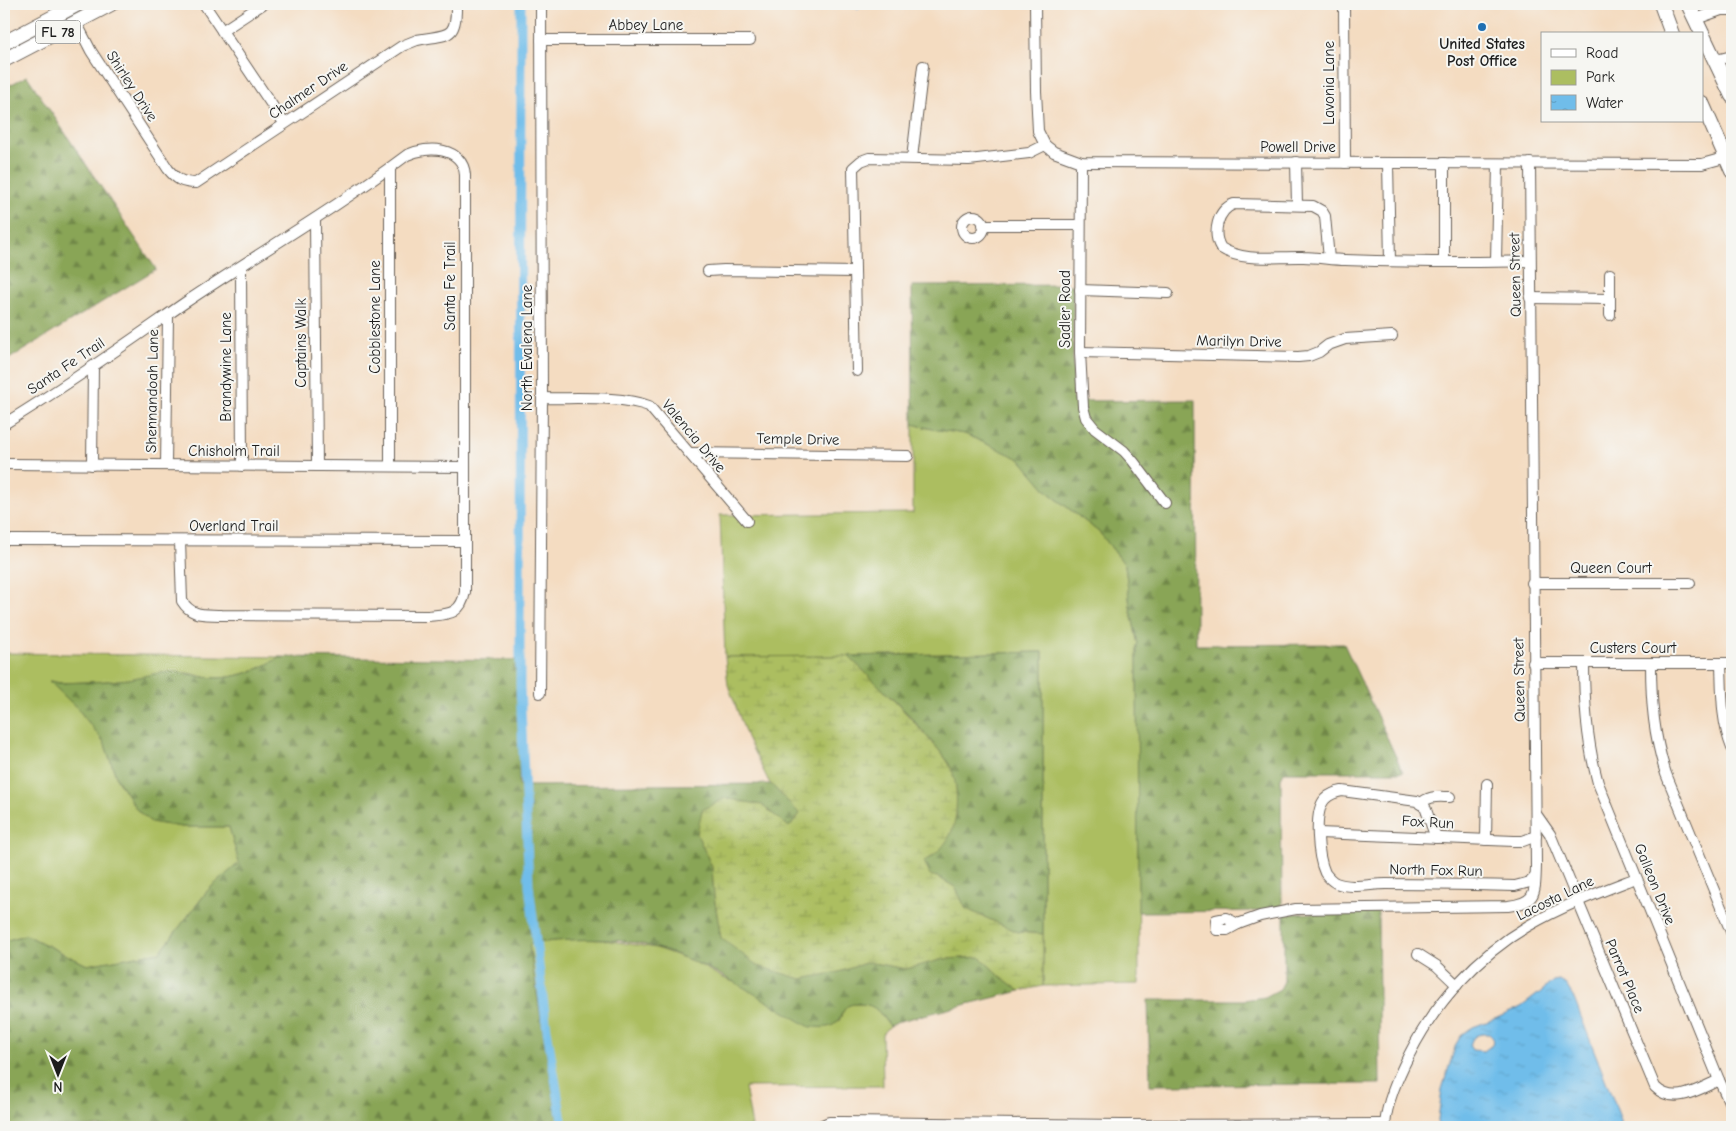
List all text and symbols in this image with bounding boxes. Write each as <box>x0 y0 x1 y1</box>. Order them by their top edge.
street label: Abbey Lane <box>609 16 684 34</box>
road number: FL 78 <box>36 21 80 44</box>
marker: United States Post Office <box>1476 21 1488 33</box>
legend <box>1541 32 1704 122</box>
place label: United States Post Office <box>1439 35 1525 70</box>
street label: Lavonia Lane <box>1320 40 1338 125</box>
text: Road <box>1586 44 1618 62</box>
street label: Shirley Drive <box>103 47 162 125</box>
street label: Chalmer Drive <box>265 57 351 123</box>
text: Park <box>1586 68 1615 86</box>
text: Water <box>1586 94 1623 112</box>
street label: Powell Drive <box>1260 138 1336 156</box>
street label: Queen Street <box>1505 232 1525 317</box>
street label: Santa Fe Trail <box>441 241 459 331</box>
street label: Cobblestone Lane <box>366 260 384 374</box>
street label: Sadler Road <box>1056 270 1074 348</box>
street label: North Evalena Lane <box>518 284 536 411</box>
street label: Captains Walk <box>292 297 310 388</box>
street label: Brandywine Lane <box>217 312 235 422</box>
street label: Shennandoah Lane <box>142 328 162 453</box>
street label: Marilyn Drive <box>1196 331 1282 351</box>
street label: Santa Fe Trail <box>24 334 108 398</box>
street label: Valencia Drive <box>658 396 730 477</box>
street label: Temple Drive <box>757 429 840 449</box>
street label: Chisholm Trail <box>188 442 280 460</box>
street label: Overland Trail <box>189 517 279 535</box>
street label: Queen Court <box>1570 559 1653 577</box>
street label: Queen Street <box>1509 637 1529 722</box>
street label: Custers Court <box>1590 639 1677 657</box>
street label: Fox Run <box>1401 812 1455 832</box>
street label: Galleon Drive <box>1631 841 1680 928</box>
street label: North Fox Run <box>1389 860 1483 880</box>
street label: Lacosta Lane <box>1513 871 1597 924</box>
street label: Parrot Place <box>1601 936 1649 1016</box>
north arrow <box>32 1048 82 1098</box>
text: N <box>53 1078 63 1095</box>

